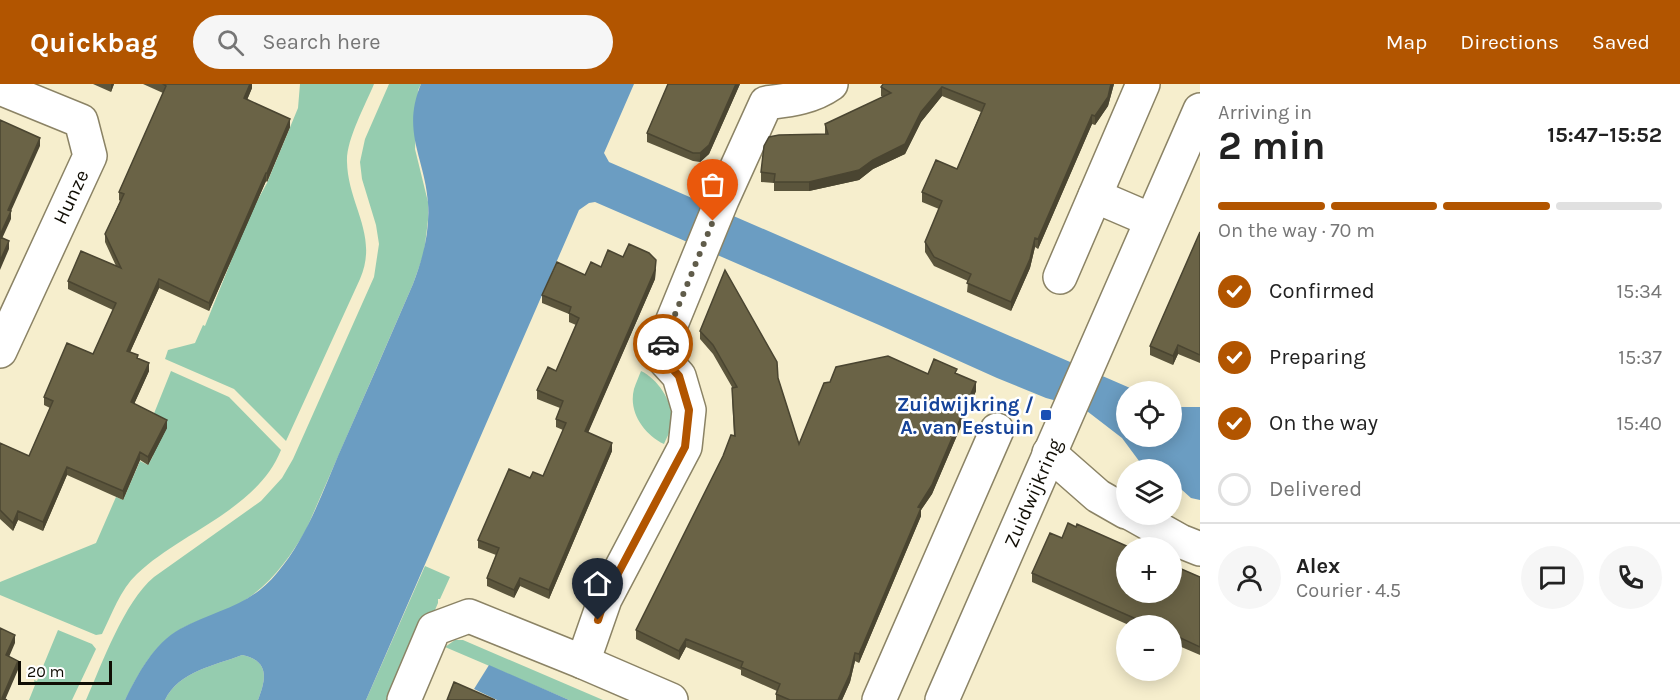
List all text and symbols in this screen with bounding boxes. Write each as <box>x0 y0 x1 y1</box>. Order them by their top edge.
search box <box>193 15 613 69</box>
text: Quickbag <box>30 26 157 59</box>
icon: search <box>214 26 247 59</box>
text: Search here <box>262 29 381 55</box>
text: Map <box>1386 30 1427 54</box>
text: Directions <box>1460 30 1559 54</box>
text: Saved <box>1592 30 1650 54</box>
text: Arriving in <box>1218 101 1312 124</box>
text: 15:47–15:52 <box>1547 122 1662 148</box>
text: 2 min <box>1218 123 1326 169</box>
pin <box>687 159 738 221</box>
street label: Hunze <box>48 166 94 228</box>
icon: bag <box>696 168 729 201</box>
text: On the way · 70 m <box>1218 219 1375 242</box>
icon: check <box>1218 275 1251 308</box>
text: Confirmed <box>1269 278 1375 304</box>
text: 15:34 <box>1617 280 1662 303</box>
courier <box>633 314 693 374</box>
icon: car <box>647 328 680 361</box>
icon: check <box>1218 341 1251 374</box>
text: Preparing <box>1269 344 1366 370</box>
text: 15:37 <box>1618 346 1662 369</box>
map controls <box>1116 381 1182 681</box>
button: locate <box>1116 381 1182 447</box>
place label: Zuidwijkring / A. van Eestuin <box>897 393 1034 439</box>
icon: check <box>1218 407 1251 440</box>
marker: Zuidwijkring / A. van Eestuin <box>1039 408 1053 422</box>
text: On the way <box>1269 410 1378 436</box>
text: 15:40 <box>1616 412 1662 435</box>
street label: Zuidwijkring <box>999 435 1066 551</box>
button: layers <box>1116 459 1182 525</box>
text: Delivered <box>1269 476 1362 502</box>
button: + <box>1116 537 1182 603</box>
button: person <box>1218 546 1281 609</box>
button: chat <box>1521 546 1584 609</box>
button: phone <box>1599 546 1662 609</box>
text: Alex <box>1296 553 1340 579</box>
pin <box>572 558 623 620</box>
icon: home <box>581 567 614 600</box>
text: Courier · 4.5 <box>1296 579 1401 602</box>
button: − <box>1116 615 1182 681</box>
scale bar <box>18 658 112 686</box>
text: 20 m <box>27 662 65 681</box>

